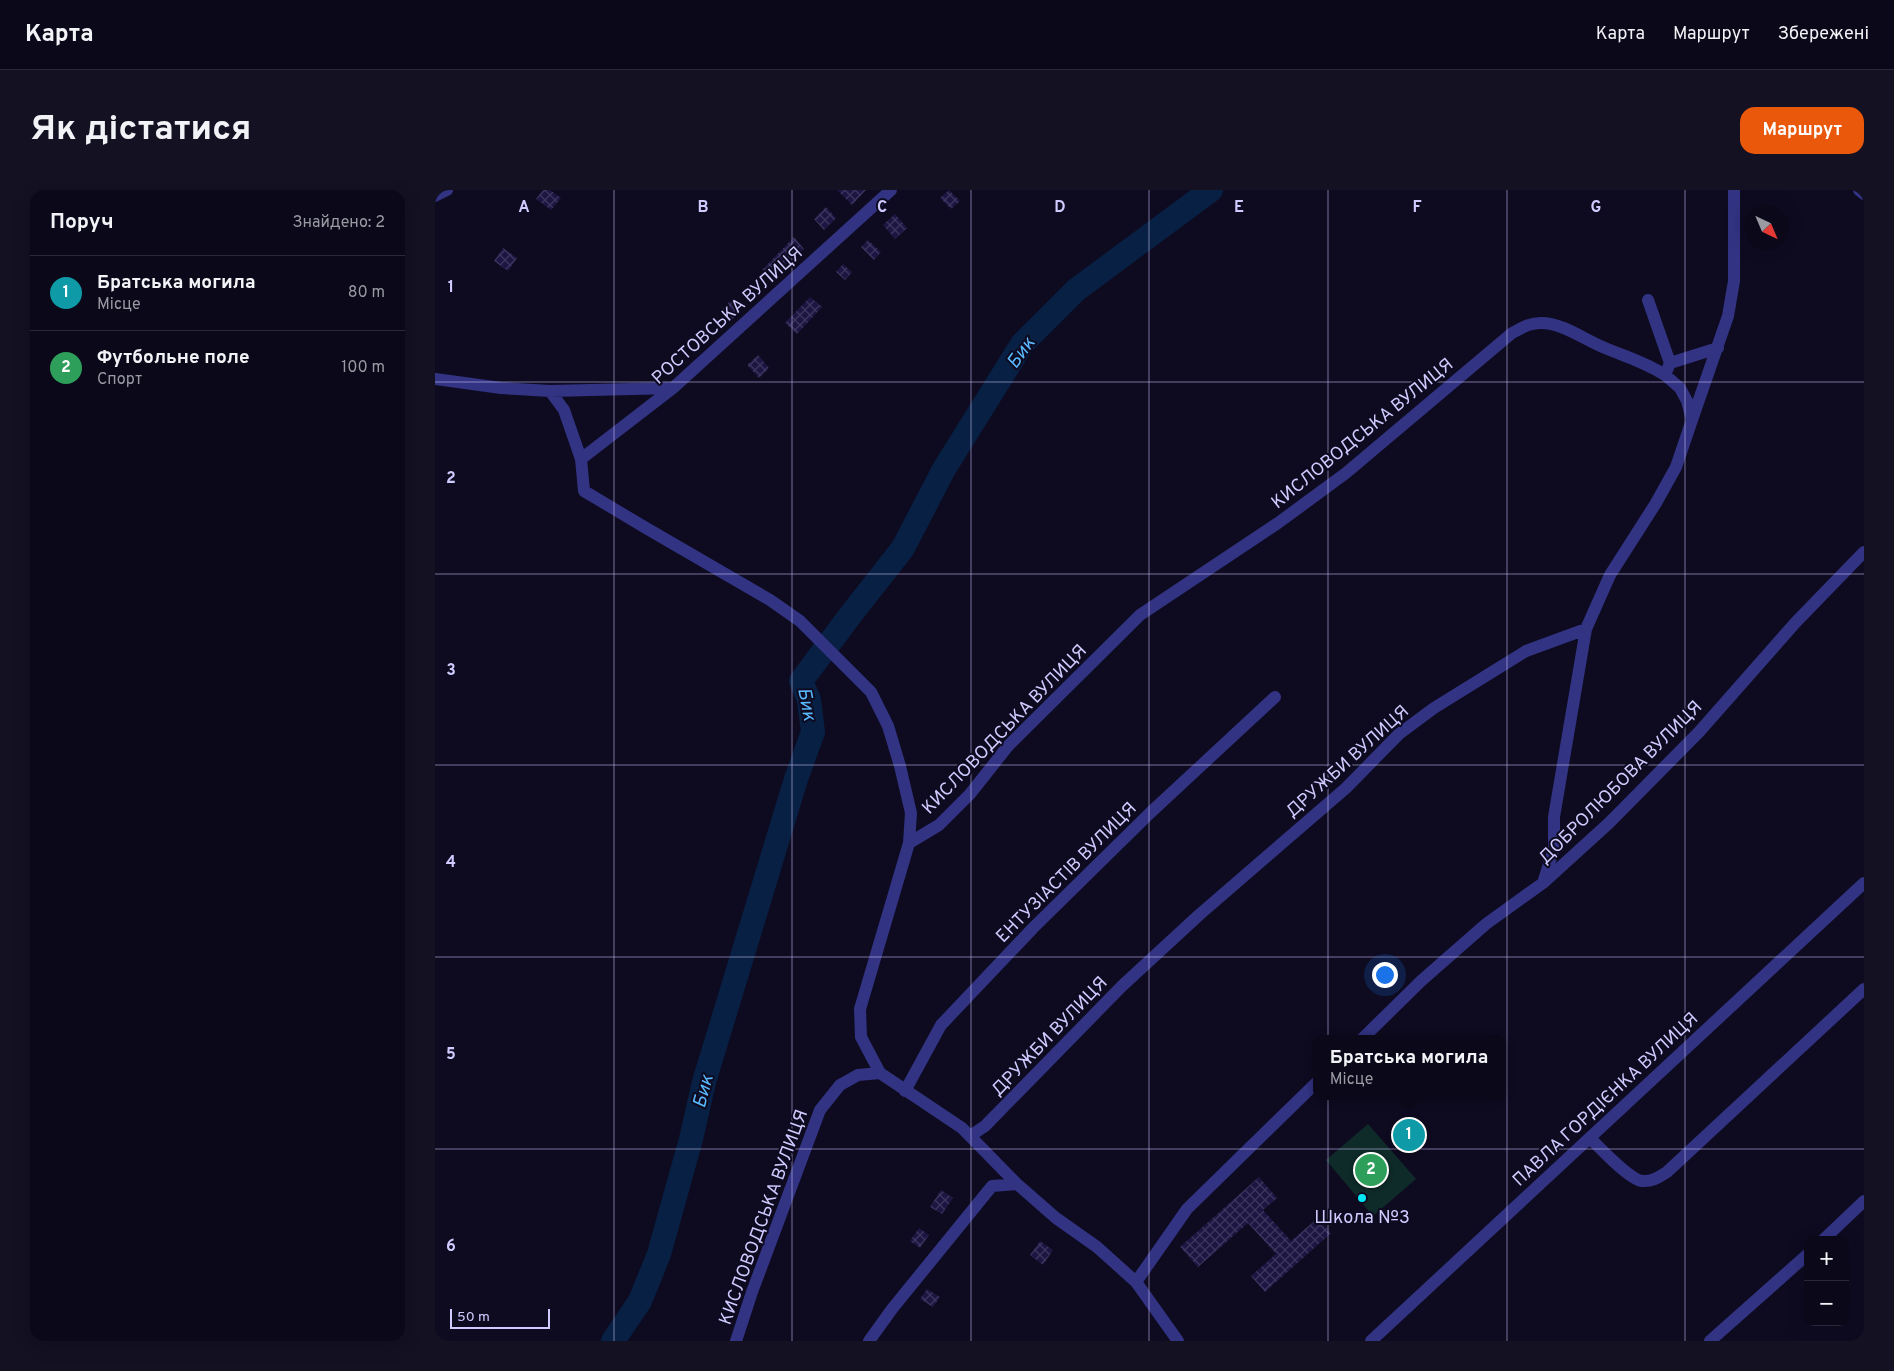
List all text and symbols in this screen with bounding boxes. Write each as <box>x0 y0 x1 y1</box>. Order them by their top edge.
text: Карта <box>25 20 94 50</box>
text: Карта <box>1596 23 1645 46</box>
text: Маршрут <box>1673 23 1750 46</box>
text: Збережені <box>1778 23 1869 46</box>
button: Маршрут <box>1740 107 1864 154</box>
text: Як дістатися <box>30 108 251 152</box>
text: A <box>518 198 530 218</box>
text: B <box>697 198 709 218</box>
text: C <box>877 198 887 218</box>
text: D <box>1054 198 1066 218</box>
text: E <box>1234 198 1244 218</box>
text: F <box>1412 198 1422 218</box>
text: G <box>1591 198 1601 218</box>
north arrow <box>1744 205 1789 250</box>
text: Поруч <box>50 209 114 236</box>
text: Знайдено: 2 <box>292 213 385 233</box>
street label: РОСТОВСЬКА ВУЛИЦЯ <box>648 242 808 390</box>
text: Братська могила <box>97 271 255 295</box>
text: 1 <box>448 278 454 298</box>
text: 1 <box>63 283 69 303</box>
text: 80 m <box>348 283 385 303</box>
text: Місце <box>97 295 141 315</box>
water label: Бик <box>1002 332 1042 374</box>
text: Футбольне поле <box>97 346 250 370</box>
street label: КИСЛОВОДСЬКА ВУЛИЦЯ <box>1267 354 1459 515</box>
text: 2 <box>61 358 71 378</box>
text: 100 m <box>341 358 385 378</box>
text: Спорт <box>97 370 142 390</box>
text: 2 <box>446 469 456 489</box>
street label: КИСЛОВОДСЬКА ВУЛИЦЯ <box>918 640 1092 820</box>
text: 3 <box>446 661 456 681</box>
water label: Бик <box>791 686 821 724</box>
street label: ДОБРОЛЮБОВА ВУЛИЦЯ <box>1534 696 1708 870</box>
street label: ДРУЖБИ ВУЛИЦЯ <box>1282 701 1414 824</box>
street label: ЕНТУЗІАСТІВ ВУЛИЦЯ <box>992 798 1142 948</box>
text: 4 <box>446 853 456 873</box>
your location <box>1372 962 1398 988</box>
street label: ДРУЖБИ ВУЛИЦЯ <box>987 972 1113 1102</box>
street label: ПАВЛА ГОРДІЄНКА ВУЛИЦЯ <box>1508 1008 1704 1192</box>
popup <box>1313 1035 1505 1100</box>
text: 5 <box>446 1045 456 1065</box>
text: Братська могила <box>1330 1046 1488 1070</box>
text: Місце <box>1330 1070 1373 1090</box>
water label: Бик <box>688 1071 720 1111</box>
street label: КИСЛОВОДСЬКА ВУЛИЦЯ <box>715 1107 814 1328</box>
pin: 1 <box>1393 1116 1425 1154</box>
pin: 2 <box>1355 1151 1387 1189</box>
marker: Школа №3 <box>1356 1192 1368 1204</box>
place label: Школа №3 <box>1314 1207 1410 1230</box>
map controls <box>1804 1236 1849 1326</box>
button: + <box>1804 1236 1849 1281</box>
text: 6 <box>446 1237 456 1257</box>
button: − <box>1804 1281 1849 1326</box>
scale bar <box>450 1306 550 1329</box>
text: 50 m <box>457 1309 490 1326</box>

